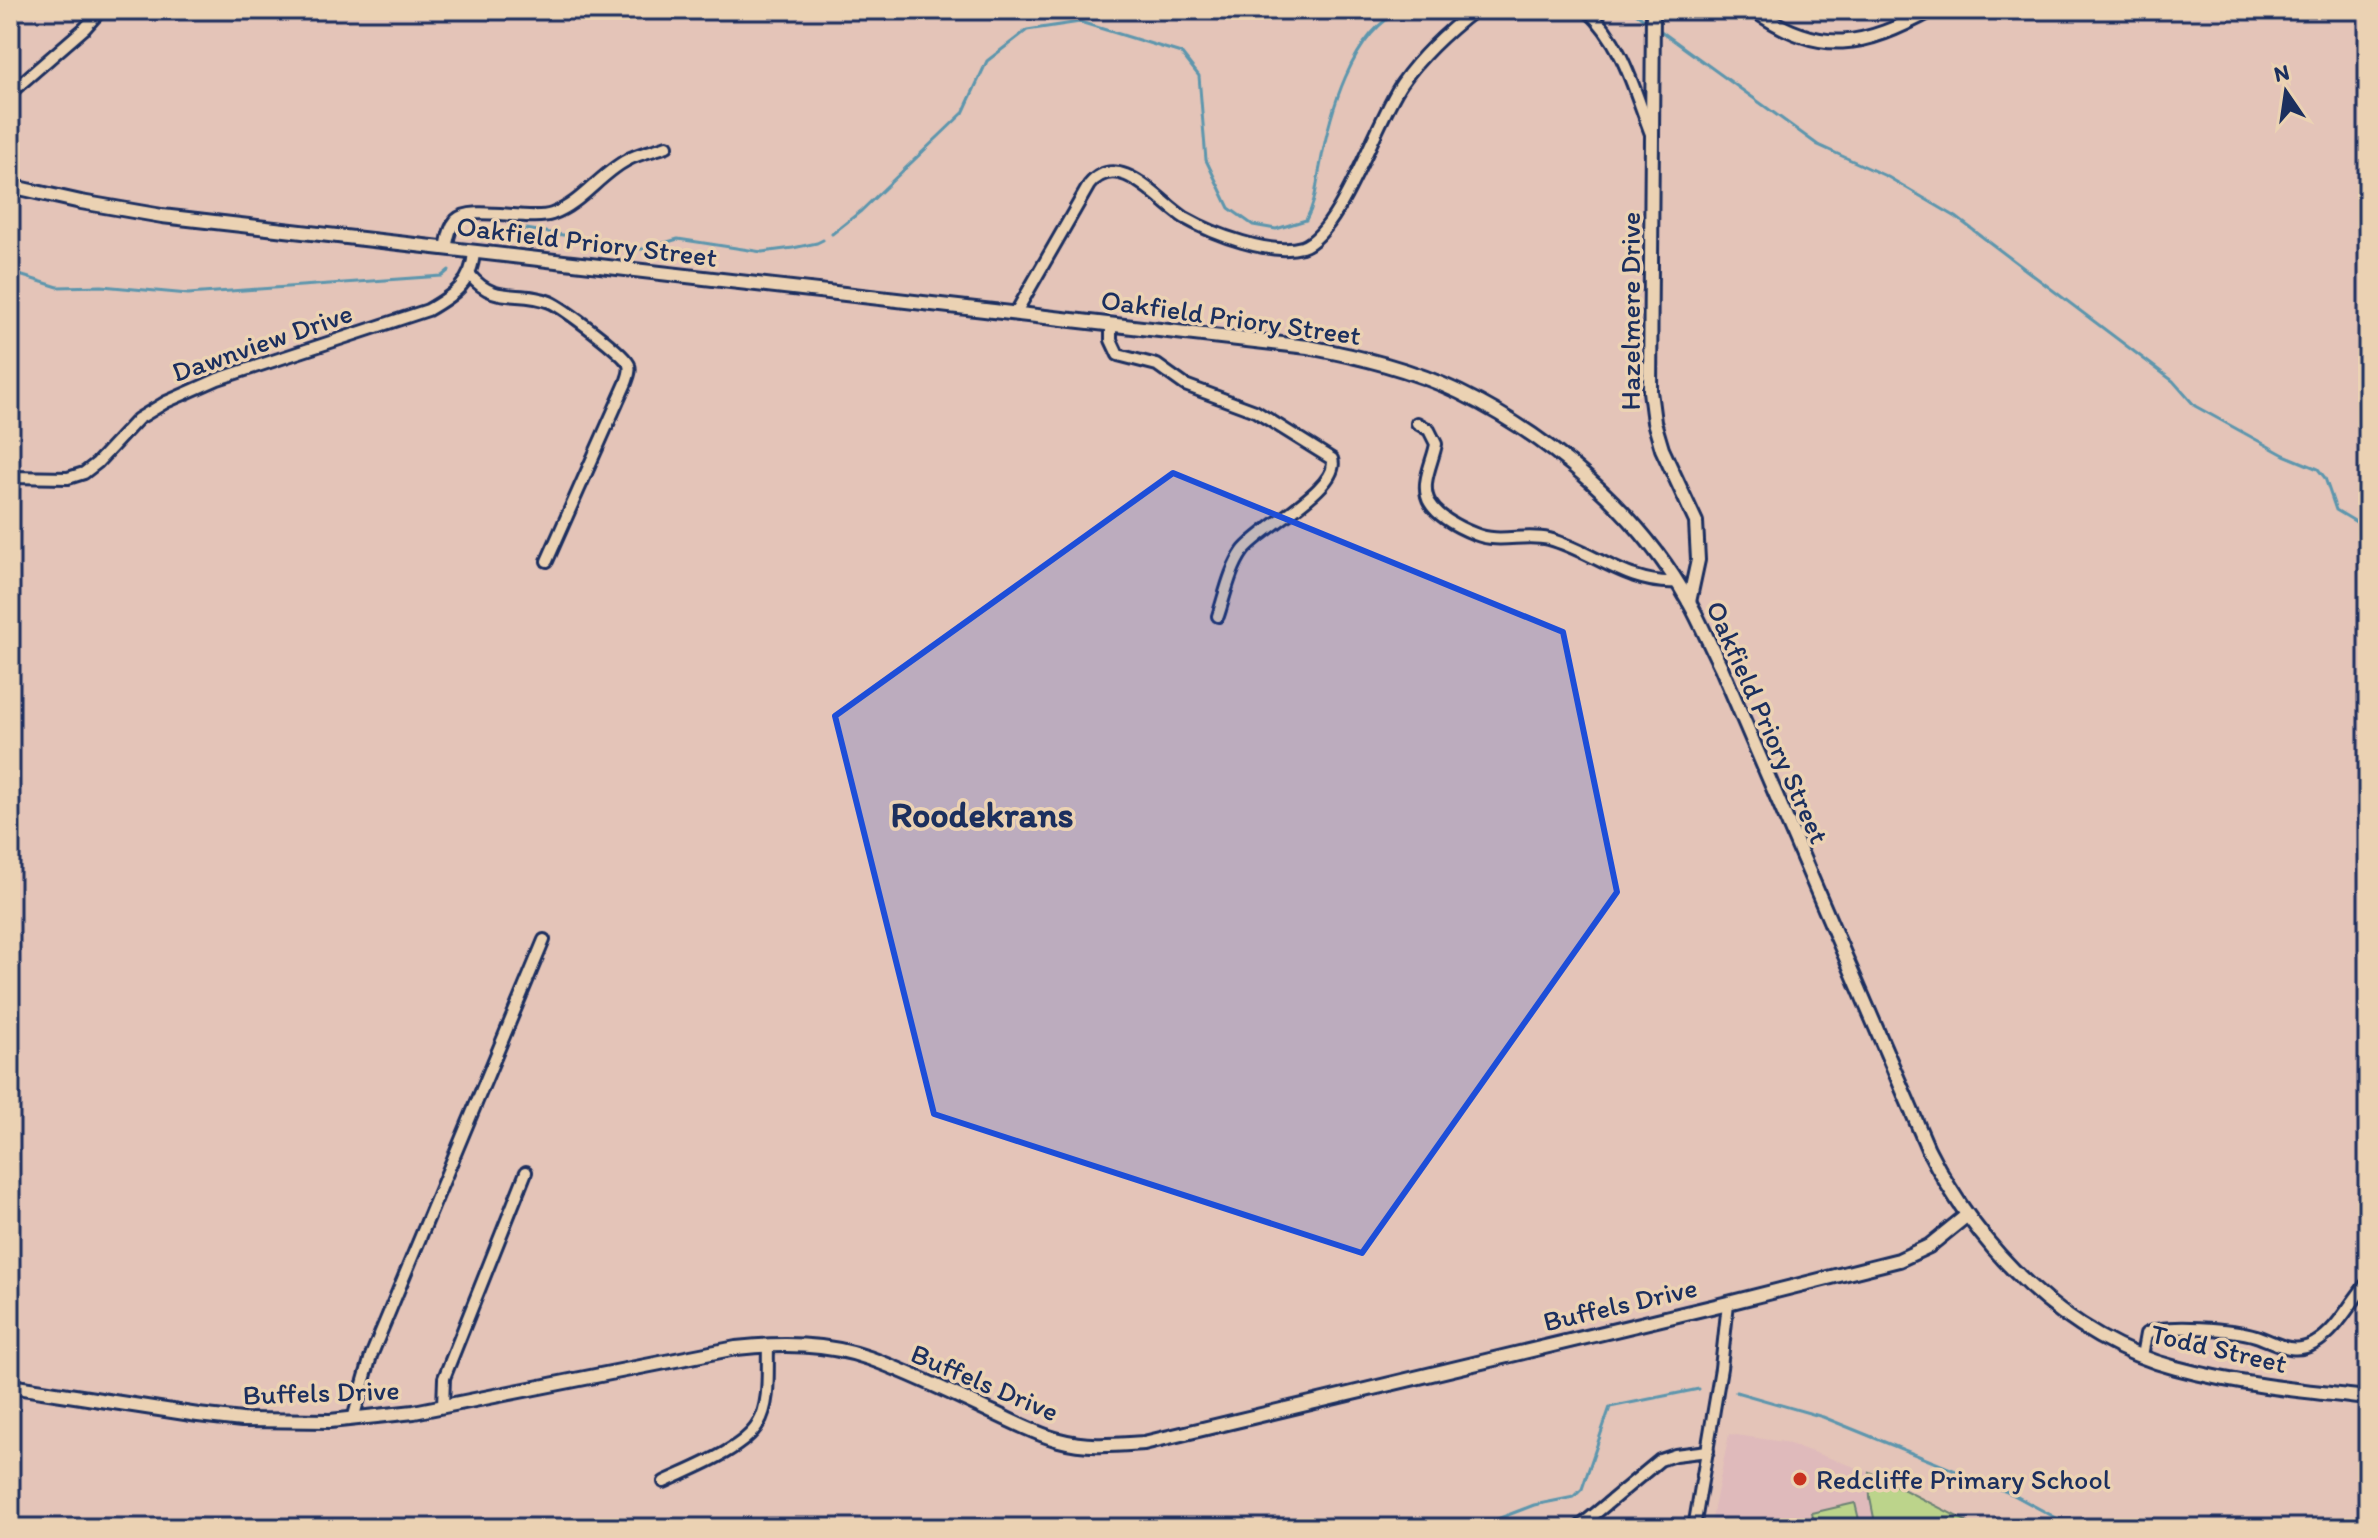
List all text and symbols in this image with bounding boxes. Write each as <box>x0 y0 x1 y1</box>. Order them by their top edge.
north arrow <box>2246 52 2326 132</box>
text: N <box>2271 58 2292 88</box>
street label: Oakfield Priory Street <box>455 208 719 274</box>
street label: Hazelmere Drive <box>1613 212 1647 410</box>
street label: Oakfield Priory Street <box>1099 282 1363 352</box>
street label: Dawnview Drive <box>167 295 357 389</box>
street label: Oakfield Priory Street <box>1699 595 1837 849</box>
district label: Roodekrans <box>890 793 1074 836</box>
street label: Buffels Drive <box>1540 1270 1700 1338</box>
street label: Todd Street <box>2148 1316 2290 1380</box>
street label: Buffels Drive <box>906 1336 1064 1428</box>
street label: Buffels Drive <box>242 1372 400 1412</box>
place label: Redcliffe Primary School <box>1816 1462 2111 1496</box>
marker: Redcliffe Primary School <box>1791 1470 1809 1488</box>

